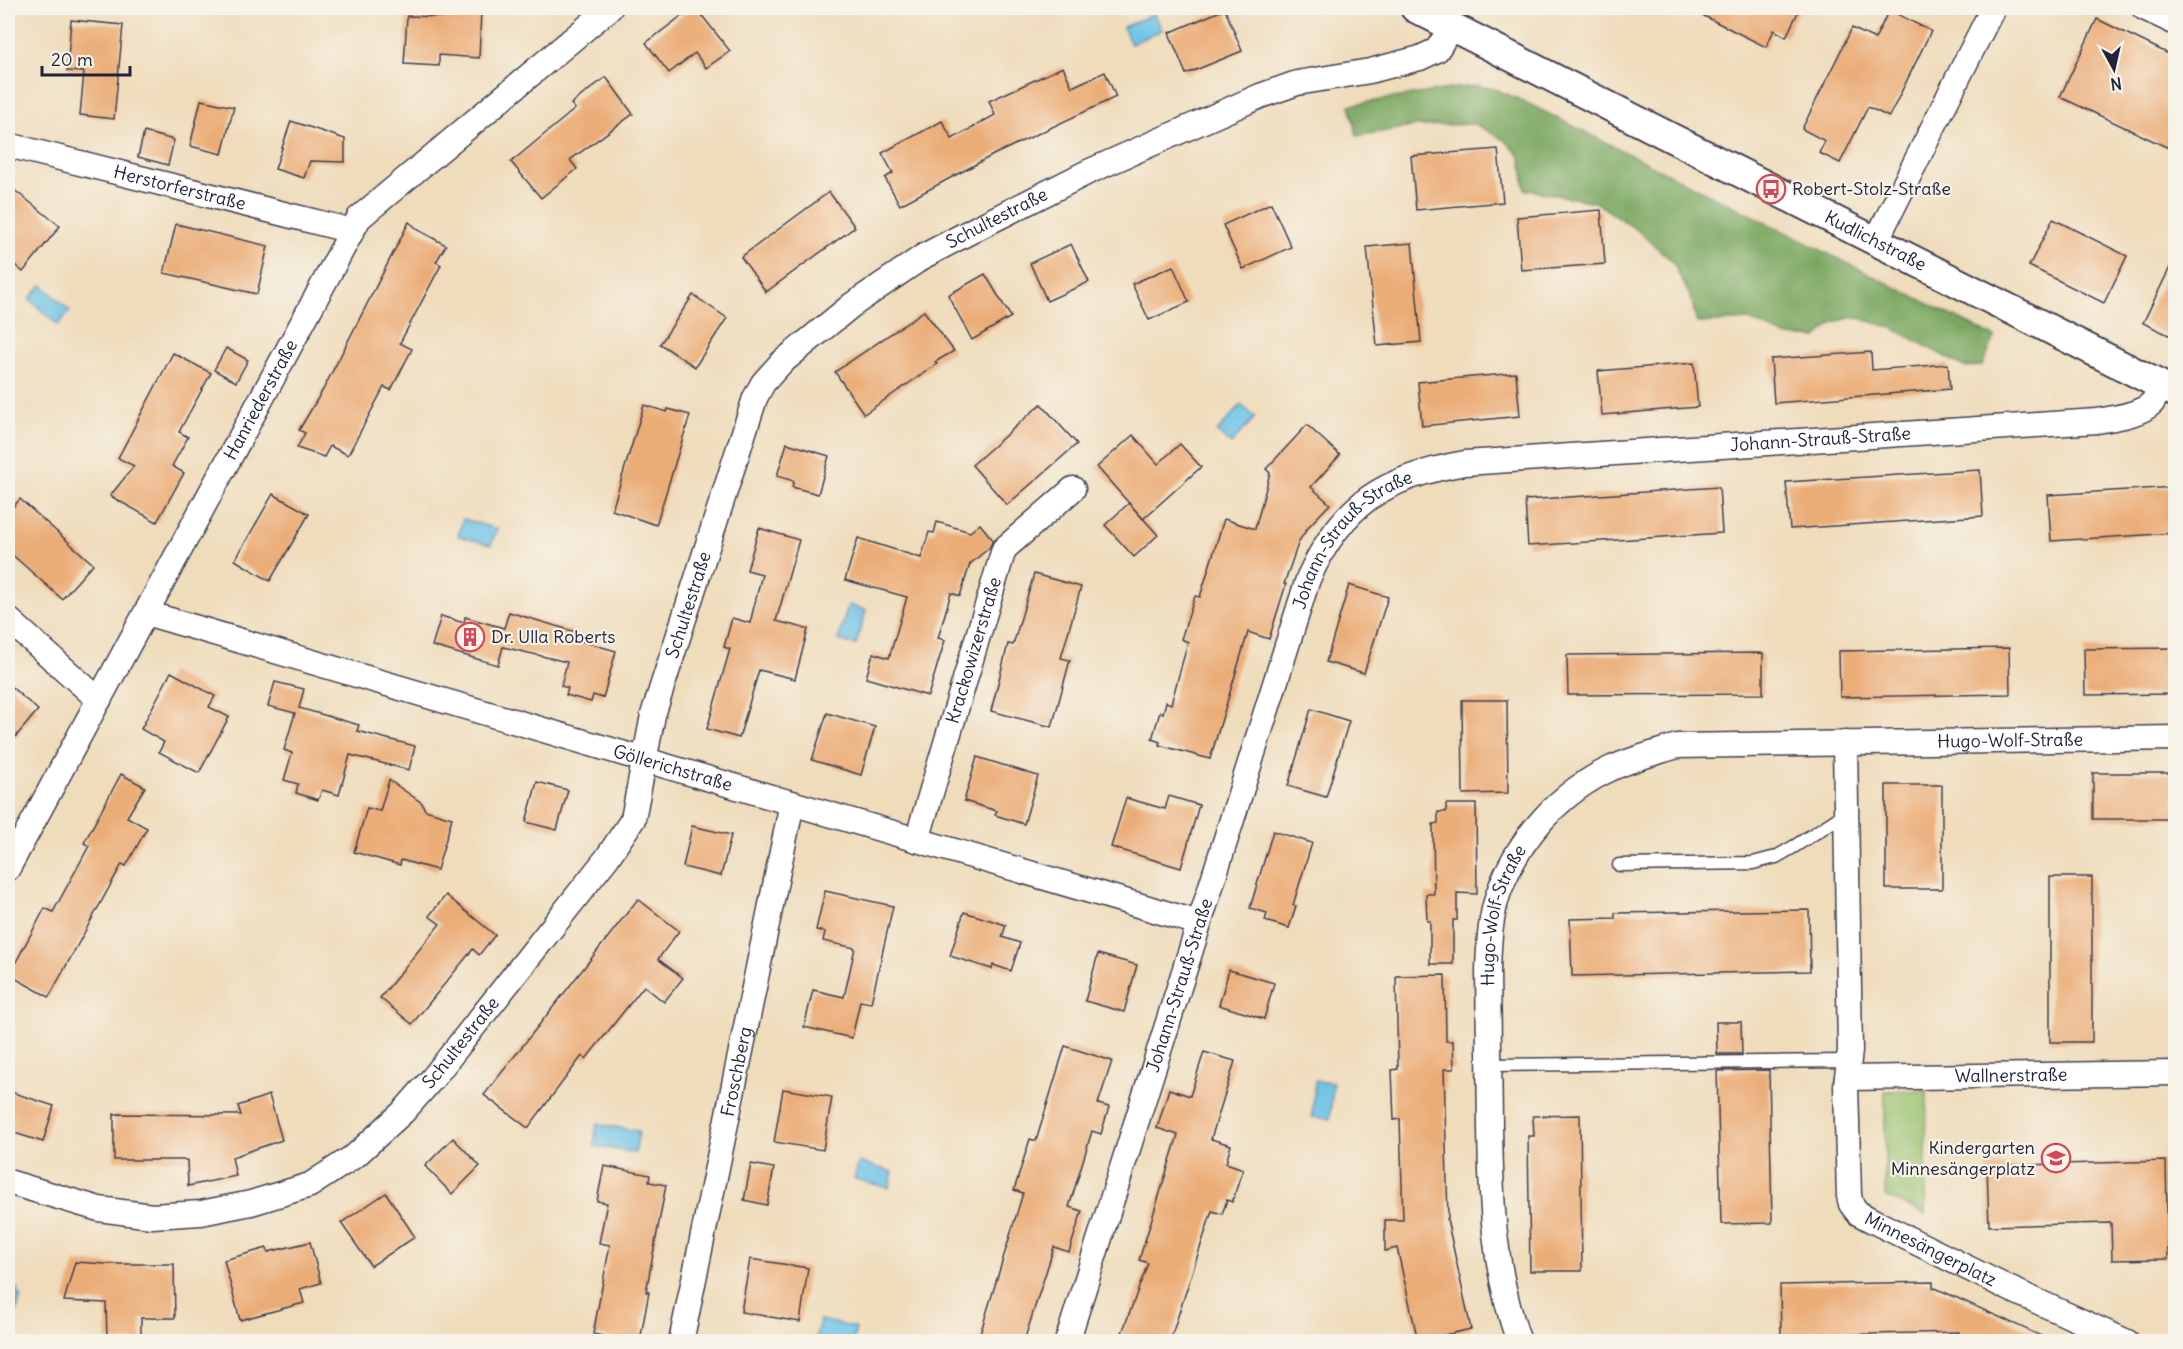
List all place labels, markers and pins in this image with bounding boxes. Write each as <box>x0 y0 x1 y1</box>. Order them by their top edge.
bus stop icon: Robert-Stolz-Straße <box>1755 173 1787 205</box>
place label: Robert-Stolz-Straße <box>1792 177 1951 200</box>
building icon: Dr. Ulla Roberts <box>454 621 486 653</box>
place label: Dr. Ulla Roberts <box>491 625 616 648</box>
place label: Kindergarten Minnesängerplatz <box>1891 1136 2035 1180</box>
school or university icon: Kindergarten Minnesängerplatz <box>2040 1142 2072 1174</box>

